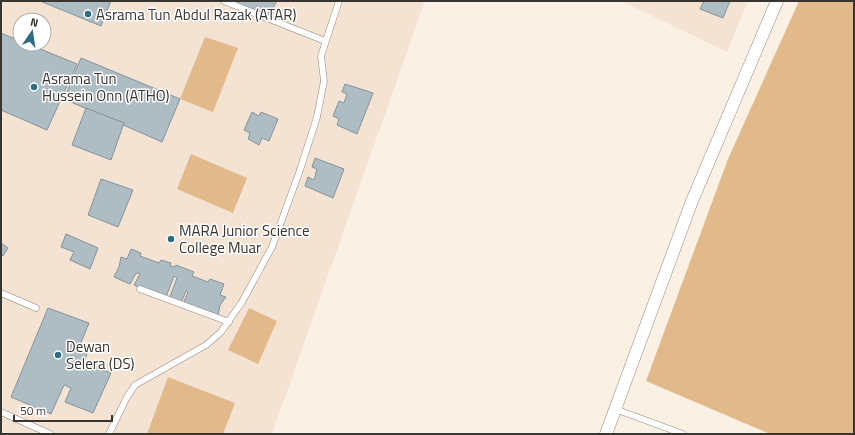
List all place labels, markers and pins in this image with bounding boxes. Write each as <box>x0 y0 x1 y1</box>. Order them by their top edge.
place label: Asrama Tun Abdul Razak (ATAR) <box>96 3 297 26</box>
marker: Asrama Tun Abdul Razak (ATAR) <box>83 9 93 19</box>
place label: Asrama Tun Hussein Onn (ATHO) <box>42 67 170 107</box>
marker: Asrama Tun Hussein Onn (ATHO) <box>29 82 39 92</box>
place label: MARA Junior Science College Muar <box>179 219 310 259</box>
marker: MARA Junior Science College Muar <box>166 234 176 244</box>
place label: Dewan Selera (DS) <box>66 335 135 375</box>
marker: Dewan Selera (DS) <box>53 350 63 360</box>

